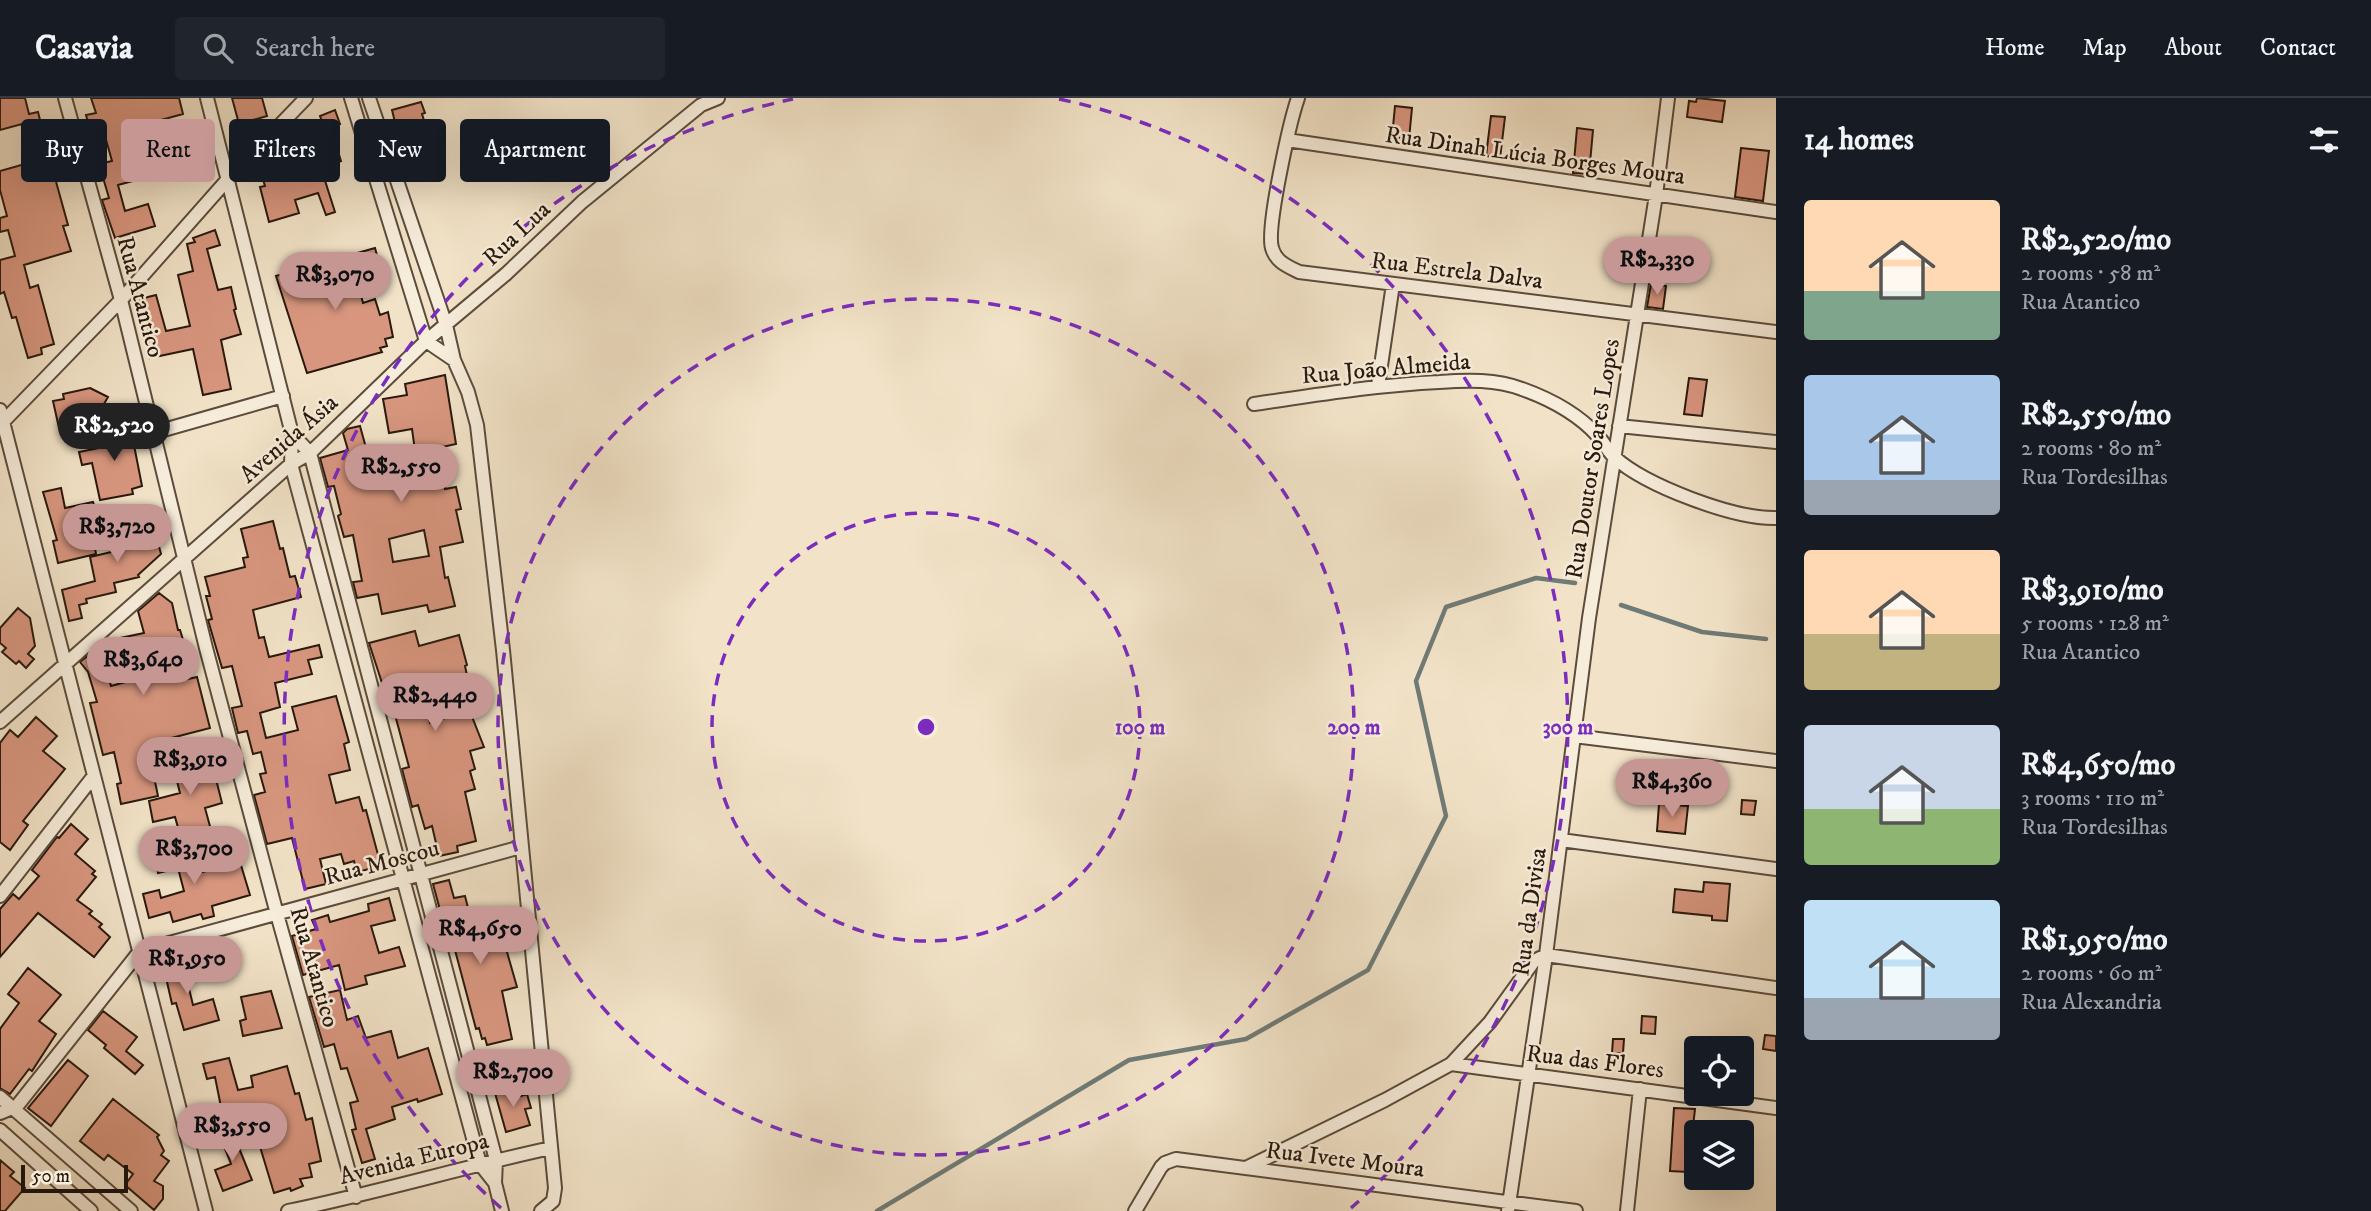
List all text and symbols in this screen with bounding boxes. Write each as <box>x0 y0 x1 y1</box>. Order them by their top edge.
search box <box>175 17 665 80</box>
text: Casavia <box>35 28 133 69</box>
icon: search <box>199 29 237 67</box>
text: Search here <box>255 32 375 65</box>
text: Home <box>1985 33 2044 63</box>
text: Map <box>2082 33 2127 63</box>
text: About <box>2165 33 2222 63</box>
text: Contact <box>2260 33 2336 63</box>
chip: Buy <box>21 119 107 182</box>
chip: Rent <box>121 119 215 182</box>
chip: Filters <box>229 119 340 182</box>
chip: New <box>354 119 446 182</box>
chip: Apartment <box>460 119 610 182</box>
street label: Rua Dinah Lúcia Borges Moura <box>1383 120 1688 192</box>
icon: filters <box>2305 121 2343 159</box>
text: 14 homes <box>1804 122 1914 159</box>
street label: Rua Lua <box>477 195 558 273</box>
text: R$2,520/mo <box>2021 222 2171 259</box>
icon: home <box>1860 228 1944 312</box>
street label: Rua Atantico <box>109 233 171 361</box>
pin: R$2,330 <box>1592 238 1722 297</box>
text: R$2,330 <box>1619 245 1695 274</box>
street label: Rua Estrela Dalva <box>1369 246 1545 297</box>
pin: R$3,070 <box>270 252 400 312</box>
text: 2 rooms · 58 m² <box>2021 259 2160 288</box>
text: R$3,070 <box>295 260 375 289</box>
text: Rua Atantico <box>2021 288 2140 317</box>
street label: Rua Doutor Soares Lopes <box>1559 337 1627 581</box>
street label: Rua João Almeida <box>1300 347 1472 391</box>
street label: Avenida Ásia <box>233 387 345 490</box>
text: R$2,550/mo <box>2021 397 2171 434</box>
icon: home <box>1860 403 1944 487</box>
pin: R$2,520 <box>49 404 179 463</box>
text: R$2,520 <box>74 411 154 440</box>
text: 2 rooms · 80 m² <box>2021 434 2161 463</box>
pin: R$2,550 <box>336 444 466 504</box>
text: R$2,550 <box>361 452 441 481</box>
text: Rua Tordesilhas <box>2021 463 2168 492</box>
pin: R$3,720 <box>52 504 182 564</box>
text: R$3,720 <box>79 512 155 541</box>
text: R$3,910/mo <box>2021 572 2164 609</box>
icon: home <box>1860 578 1944 662</box>
text: 5 rooms · 128 m² <box>2021 609 2169 638</box>
pin: R$3,640 <box>78 638 208 697</box>
text: Rua Atantico <box>2021 638 2140 667</box>
text: R$3,640 <box>103 645 183 674</box>
pin: R$2,440 <box>370 674 500 733</box>
text: R$2,440 <box>393 681 477 710</box>
centre of rings <box>914 715 938 739</box>
text: 100 m <box>1115 715 1165 741</box>
text: 200 m <box>1327 715 1381 741</box>
text: 300 m <box>1543 715 1594 741</box>
pin: R$3,910 <box>125 738 255 797</box>
text: R$3,910 <box>153 745 227 774</box>
text: R$4,650/mo <box>2021 747 2175 784</box>
icon: home <box>1860 753 1944 837</box>
pin: R$4,360 <box>1607 760 1737 819</box>
text: R$4,360 <box>1632 767 1712 796</box>
text: 3 rooms · 110 m² <box>2021 784 2164 813</box>
text: Rua Tordesilhas <box>2021 813 2168 842</box>
pin: R$3,700 <box>129 826 259 886</box>
street label: Rua Moscou <box>321 833 443 893</box>
text: R$3,700 <box>155 834 233 863</box>
street label: Rua da Divisa <box>1506 845 1554 978</box>
street label: Rua Atantico <box>282 903 346 1031</box>
pin: R$4,650 <box>415 906 545 966</box>
text: R$4,650 <box>438 914 522 943</box>
text: R$1,950/mo <box>2021 922 2168 959</box>
icon: home <box>1860 928 1944 1012</box>
pin: R$1,950 <box>122 936 252 996</box>
text: R$1,950 <box>148 944 226 973</box>
text: 2 rooms · 60 m² <box>2021 959 2162 988</box>
text: Rua Alexandria <box>2021 988 2162 1017</box>
map controls <box>1684 1036 1754 1190</box>
button: locate <box>1684 1036 1754 1106</box>
street label: Rua das Flores <box>1524 1039 1666 1085</box>
pin: R$2,700 <box>448 1049 578 1109</box>
text: R$2,700 <box>472 1057 554 1086</box>
pin: R$3,550 <box>167 1104 297 1163</box>
text: R$3,550 <box>193 1111 271 1140</box>
button: layers <box>1684 1120 1754 1190</box>
street label: Avenida Europa <box>336 1126 493 1192</box>
street label: Rua Ivete Moura <box>1264 1135 1427 1185</box>
scale bar <box>21 1162 128 1194</box>
text: 50 m <box>32 1165 70 1188</box>

